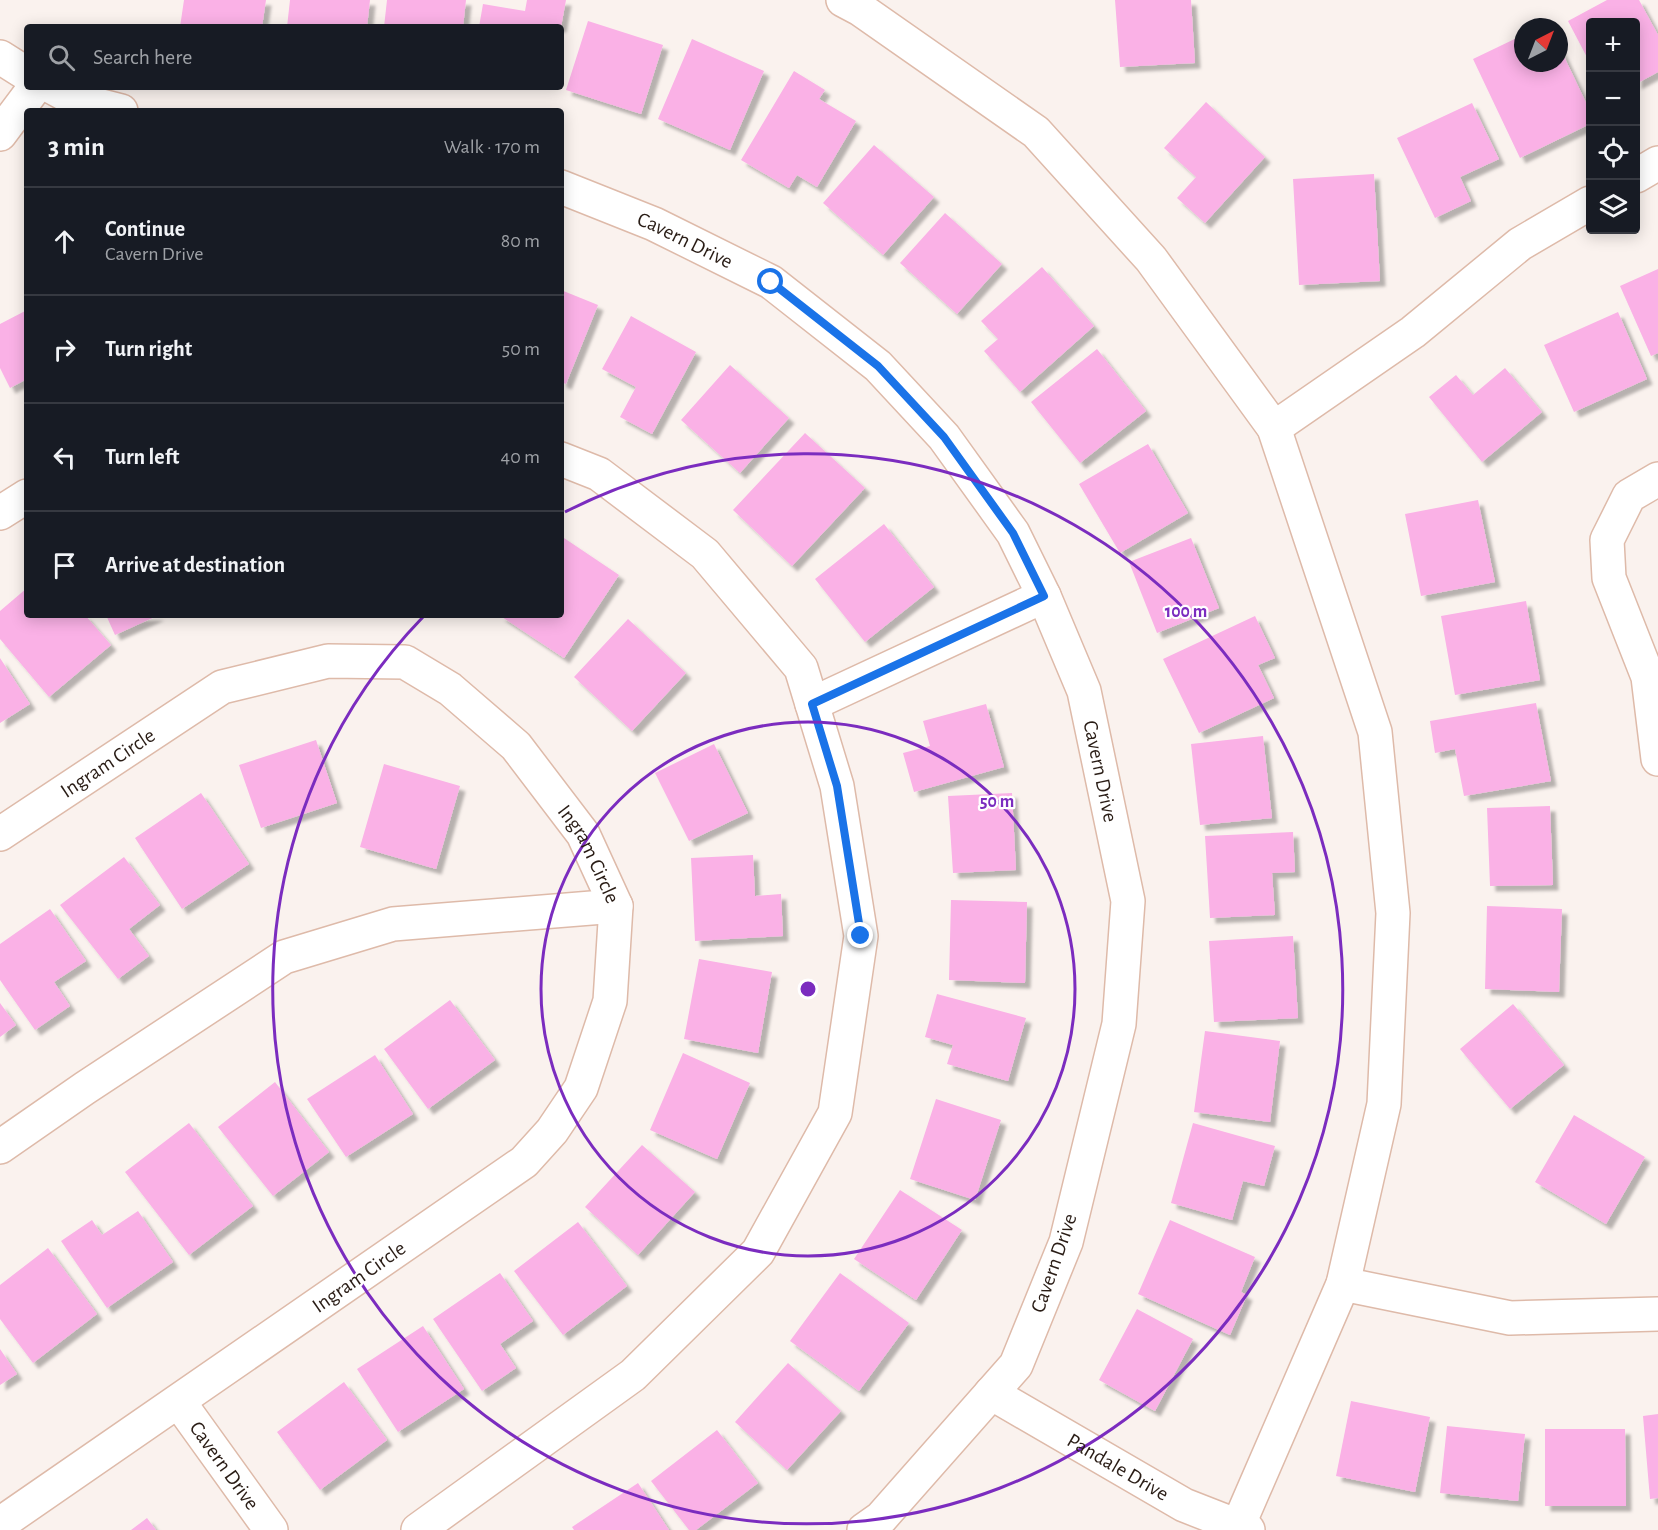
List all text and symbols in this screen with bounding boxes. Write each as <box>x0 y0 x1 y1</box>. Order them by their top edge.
north arrow <box>1514 18 1568 72</box>
map controls <box>1586 18 1640 234</box>
button: + <box>1586 18 1640 72</box>
search box <box>24 24 564 90</box>
icon: search <box>45 41 78 74</box>
text: Search here <box>93 46 192 68</box>
button: − <box>1586 72 1640 126</box>
button: locate <box>1586 126 1640 180</box>
text: 3 min <box>48 134 105 160</box>
text: Walk · 170 m <box>444 137 540 157</box>
button: layers <box>1586 180 1640 234</box>
street label: Cavern Drive <box>634 208 736 272</box>
text: Continue <box>105 218 185 240</box>
icon: ahead <box>48 225 81 258</box>
text: 80 m <box>501 231 540 251</box>
text: Cavern Drive <box>105 244 203 264</box>
route start <box>757 268 783 294</box>
icon: right <box>48 333 81 366</box>
text: Turn right <box>105 338 192 360</box>
text: 50 m <box>502 339 540 359</box>
icon: left <box>48 441 81 474</box>
text: Turn left <box>105 446 179 468</box>
text: 40 m <box>501 447 540 467</box>
icon: arrive <box>48 549 81 582</box>
text: Arrive at destination <box>105 554 285 576</box>
text: 100 m <box>1165 603 1207 621</box>
street label: Cavern Drive <box>1080 718 1122 824</box>
street label: Ingram Circle <box>56 724 159 802</box>
text: 50 m <box>980 793 1014 811</box>
street label: Ingram Circle <box>554 801 624 906</box>
route end <box>847 922 873 948</box>
centre of rings <box>798 979 818 999</box>
street label: Cavern Drive <box>1027 1211 1081 1315</box>
street label: Ingram Circle <box>309 1237 409 1317</box>
street label: Cavern Drive <box>186 1417 263 1513</box>
street label: Pandale Drive <box>1064 1429 1172 1504</box>

